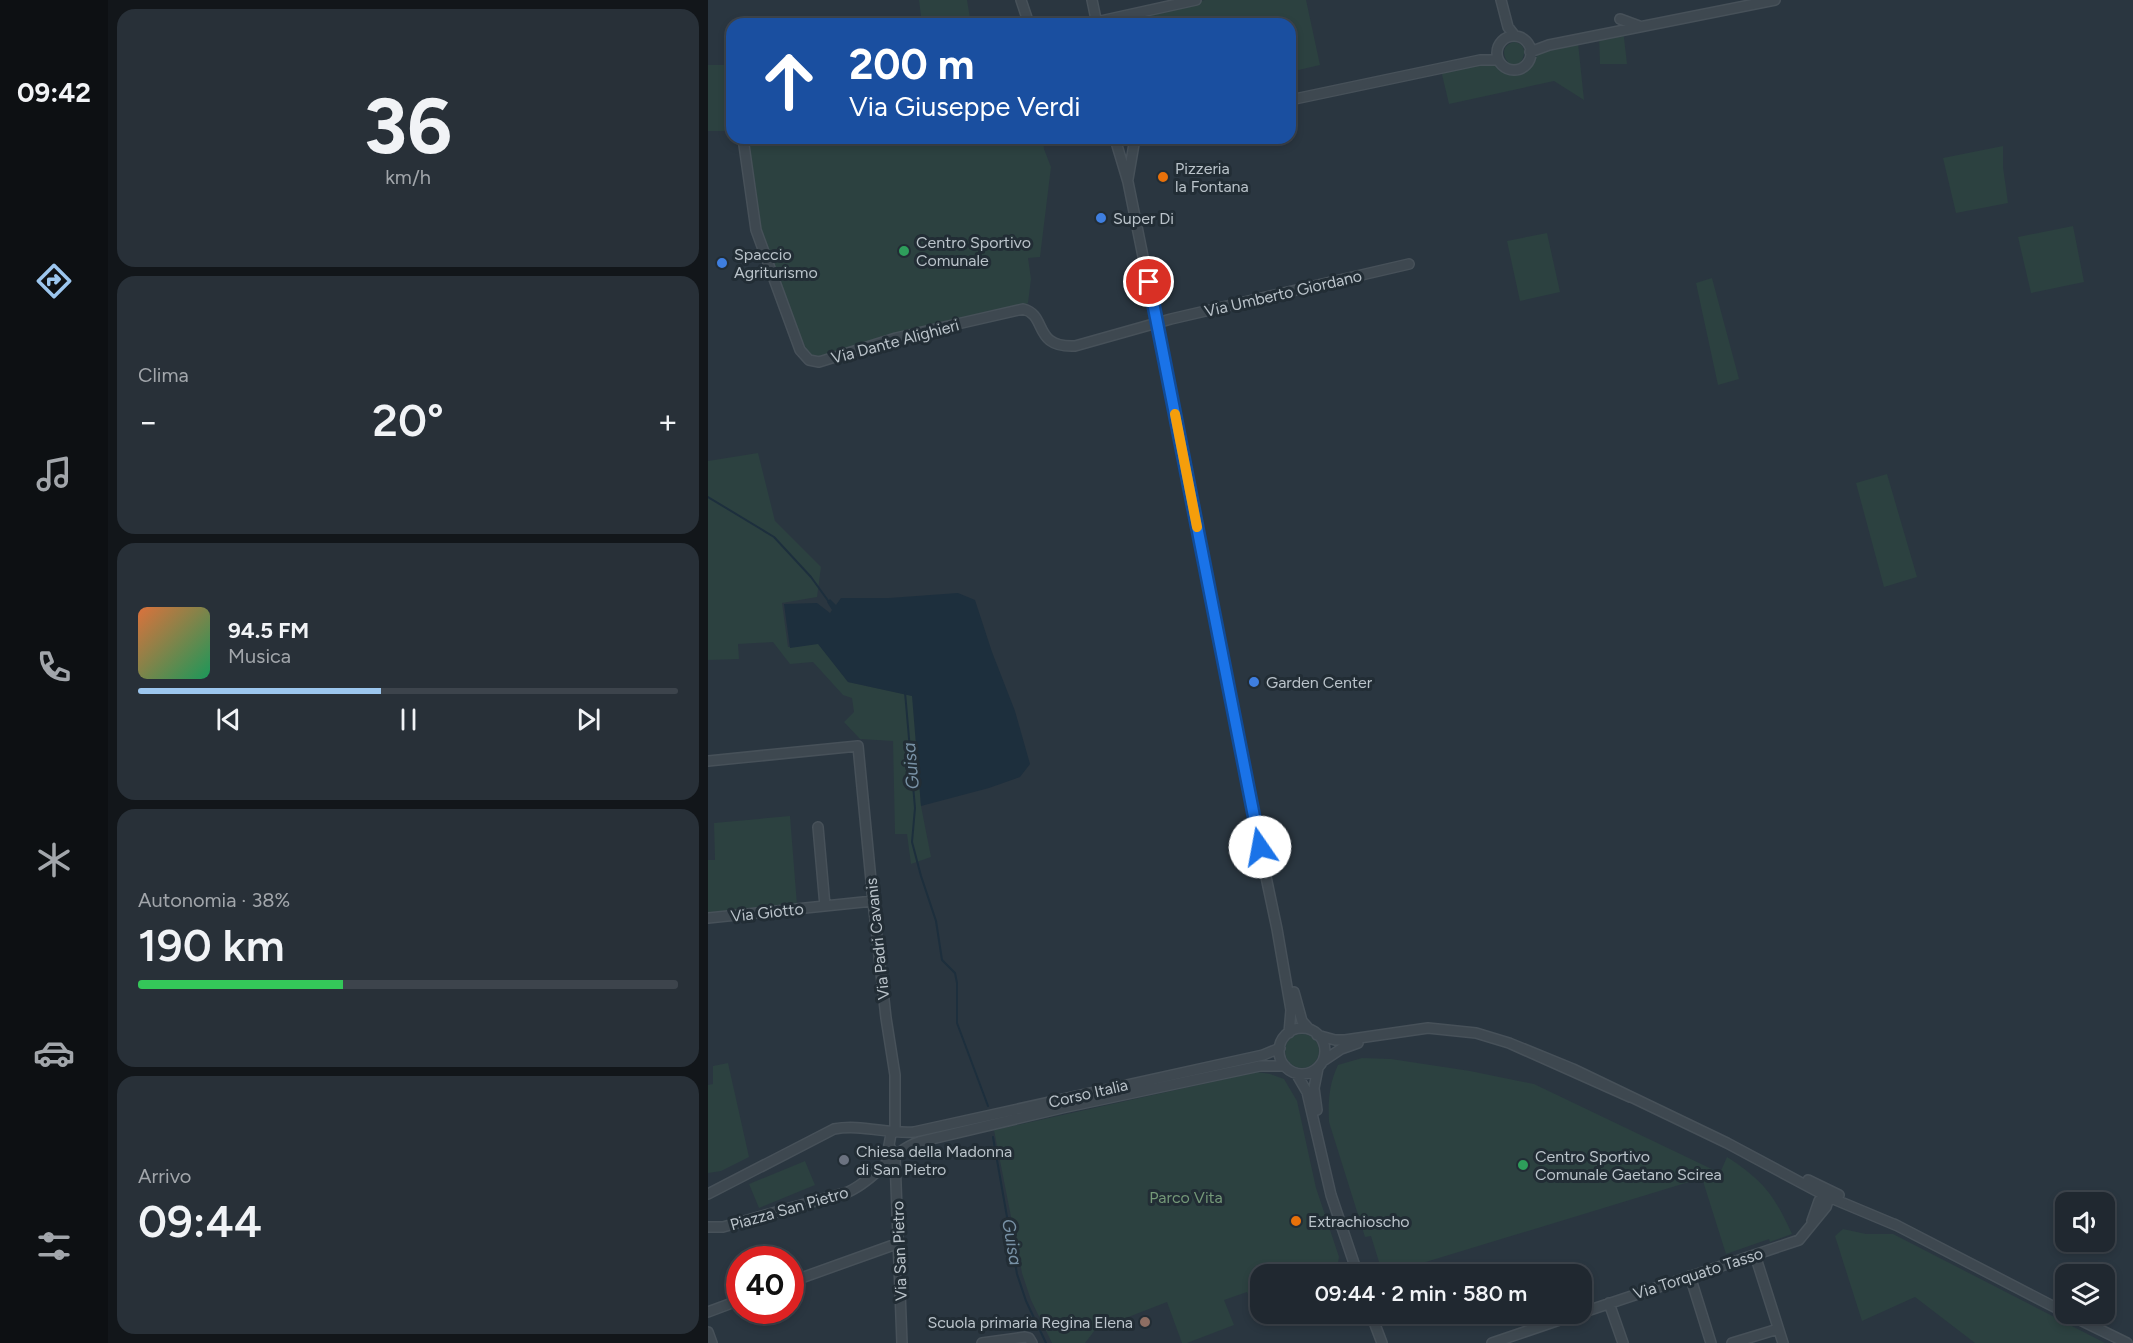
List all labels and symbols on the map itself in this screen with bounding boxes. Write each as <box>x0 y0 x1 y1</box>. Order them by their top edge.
place label: Pizzeria la Fontana <box>1175 159 1249 196</box>
marker: Pizzeria la Fontana <box>1156 170 1170 184</box>
place label: Super Di <box>1113 209 1174 228</box>
marker: Super Di <box>1094 211 1108 225</box>
place label: Centro Sportivo Comunale <box>916 233 1031 270</box>
marker: Centro Sportivo Comunale <box>897 244 911 258</box>
place label: Spaccio Agriturismo <box>734 245 818 282</box>
marker: Spaccio Agriturismo <box>715 256 729 270</box>
pin <box>1123 256 1174 307</box>
street label: Via Umberto Giordano <box>1203 266 1364 321</box>
street label: Via Dante Alighieri <box>829 315 961 368</box>
place label: Garden Center <box>1266 673 1373 692</box>
marker: Garden Center <box>1247 675 1261 689</box>
water label: Guisa <box>898 741 924 790</box>
position arrow <box>1228 815 1292 879</box>
street label: Via Padri Cavanis <box>862 877 893 1001</box>
street label: Via Giotto <box>730 899 805 926</box>
street label: Corso Italia <box>1047 1075 1130 1112</box>
place label: Chiesa della Madonna di San Pietro <box>856 1142 1012 1179</box>
place label: Centro Sportivo Comunale Gaetano Scirea <box>1535 1147 1722 1184</box>
marker: Chiesa della Madonna di San Pietro <box>837 1153 851 1167</box>
marker: Centro Sportivo Comunale Gaetano Scirea <box>1516 1158 1530 1172</box>
street label: Piazza San Pietro <box>728 1182 851 1234</box>
park label: Parco Vita <box>1149 1188 1223 1207</box>
street label: Via San Pietro <box>888 1201 911 1301</box>
place label: Extrachioscho <box>1308 1212 1410 1231</box>
marker: Extrachioscho <box>1289 1214 1303 1228</box>
water label: Guisa <box>997 1217 1027 1267</box>
street label: Via Torquato Tasso <box>1631 1244 1765 1303</box>
speed limit sign: 40 <box>726 1246 804 1324</box>
place label: Scuola primaria Regina Elena <box>927 1313 1133 1332</box>
marker: Scuola primaria Regina Elena <box>1138 1315 1152 1329</box>

